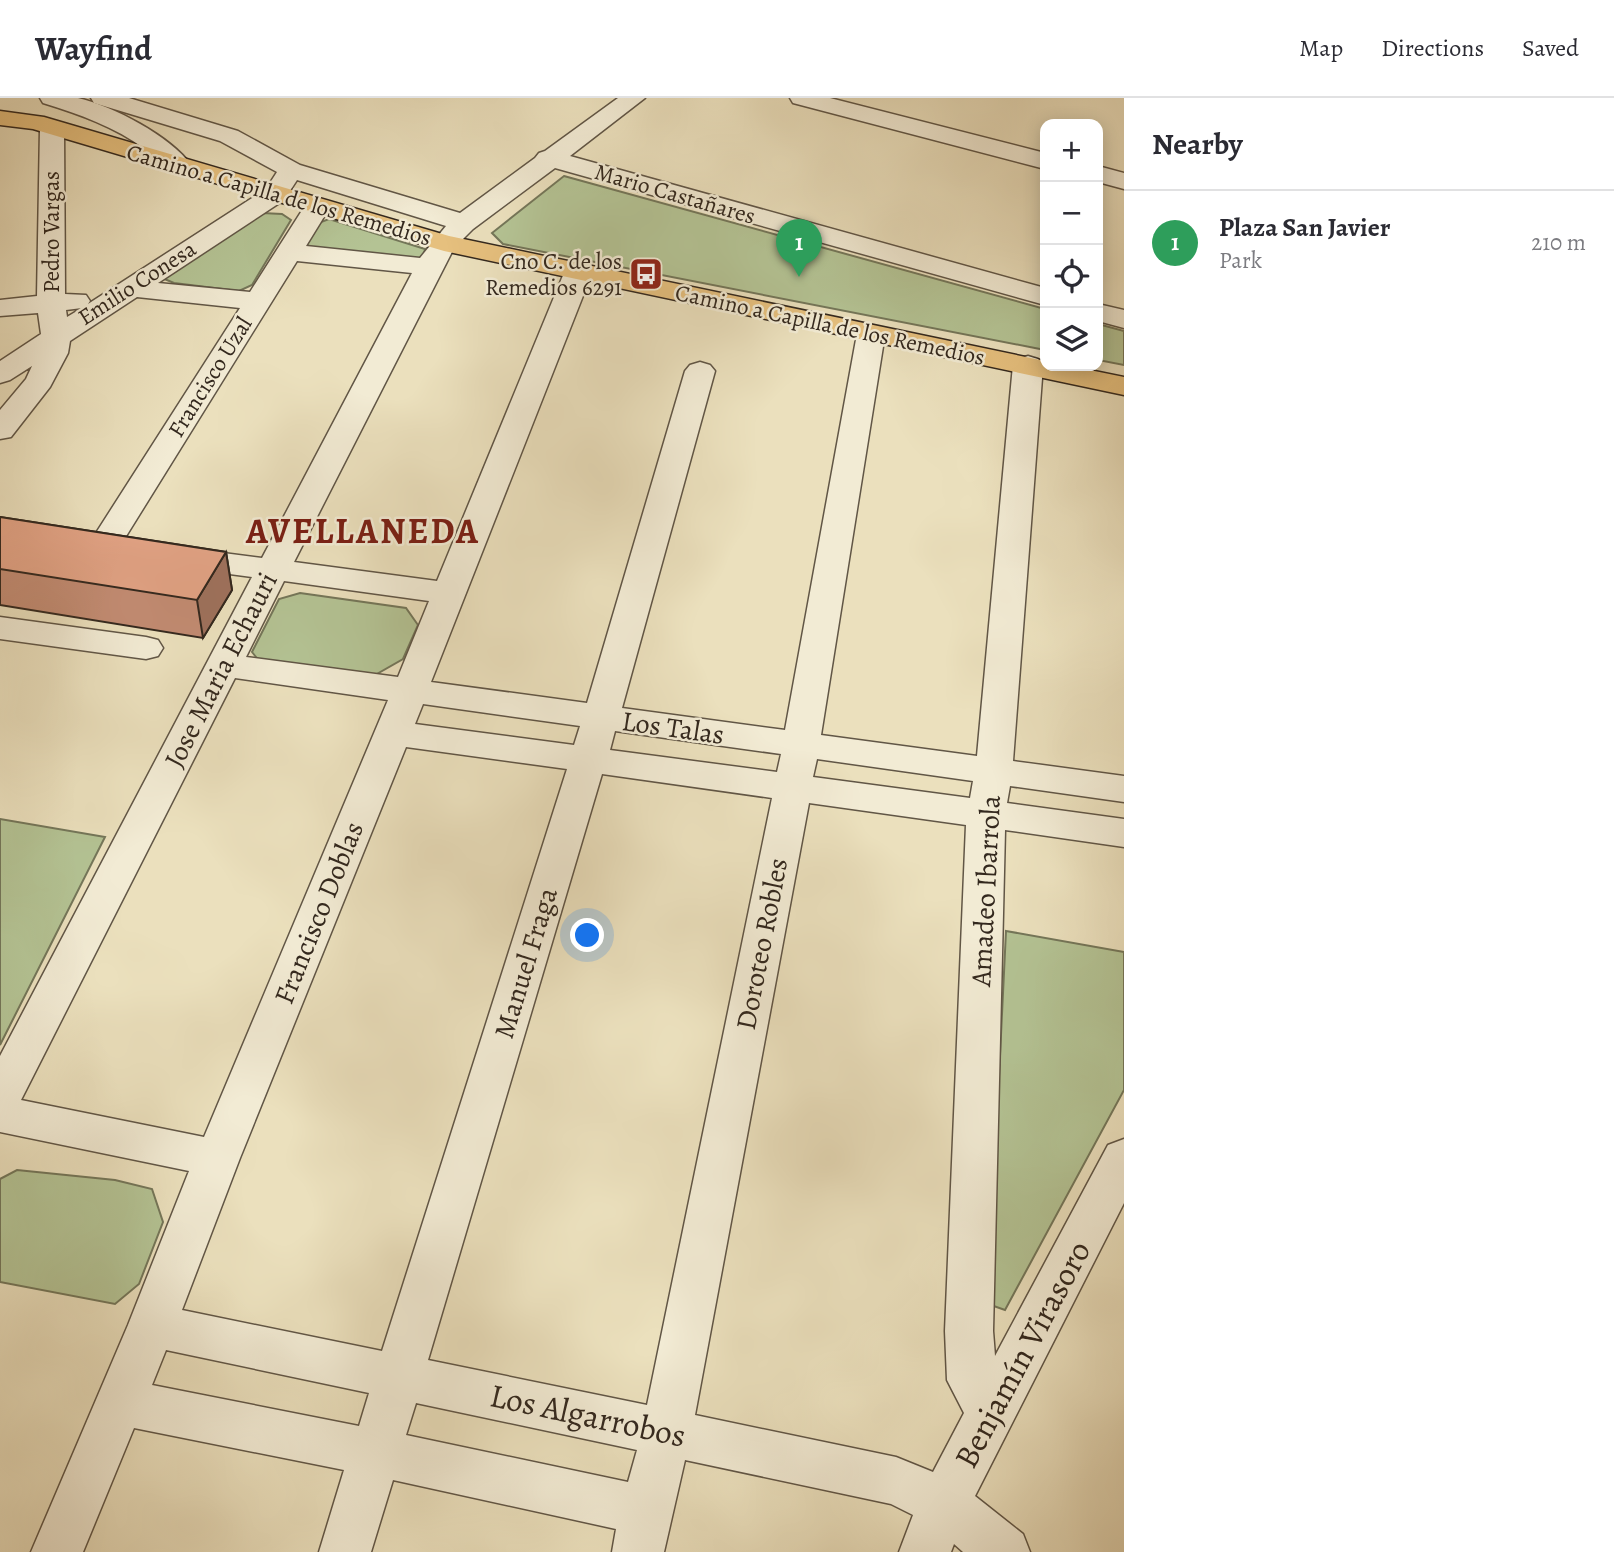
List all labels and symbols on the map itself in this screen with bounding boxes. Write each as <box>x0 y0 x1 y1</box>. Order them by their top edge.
street label: Camino a Capilla de los Remedios <box>123 137 435 253</box>
street label: Mario Castañares <box>591 156 759 232</box>
street label: Pedro Vargas <box>36 171 67 293</box>
pin: 1 <box>776 219 822 277</box>
street label: Emilio Conesa <box>72 233 202 333</box>
place label: Cno C. de los Remedios 6291 <box>485 246 622 303</box>
bus stop icon: Cno C. de los Remedios 6291 <box>627 255 665 293</box>
street label: Camino a Capilla de los Remedios <box>672 277 988 373</box>
street label: Francisco Uzal <box>161 311 260 443</box>
district label: AVELLANEDA <box>245 507 480 555</box>
street label: Jose Maria Echauri <box>155 566 287 774</box>
street label: Los Talas <box>619 702 727 754</box>
street label: Amadeo Ibarrola <box>962 794 1010 989</box>
street label: Francisco Doblas <box>265 816 373 1010</box>
street label: Doroteo Robles <box>727 855 797 1033</box>
street label: Manuel Fraga <box>485 883 567 1043</box>
your location <box>570 918 604 952</box>
street label: Benjamín Virasoro <box>943 1232 1101 1476</box>
street label: Los Algarrobos <box>486 1372 690 1458</box>

